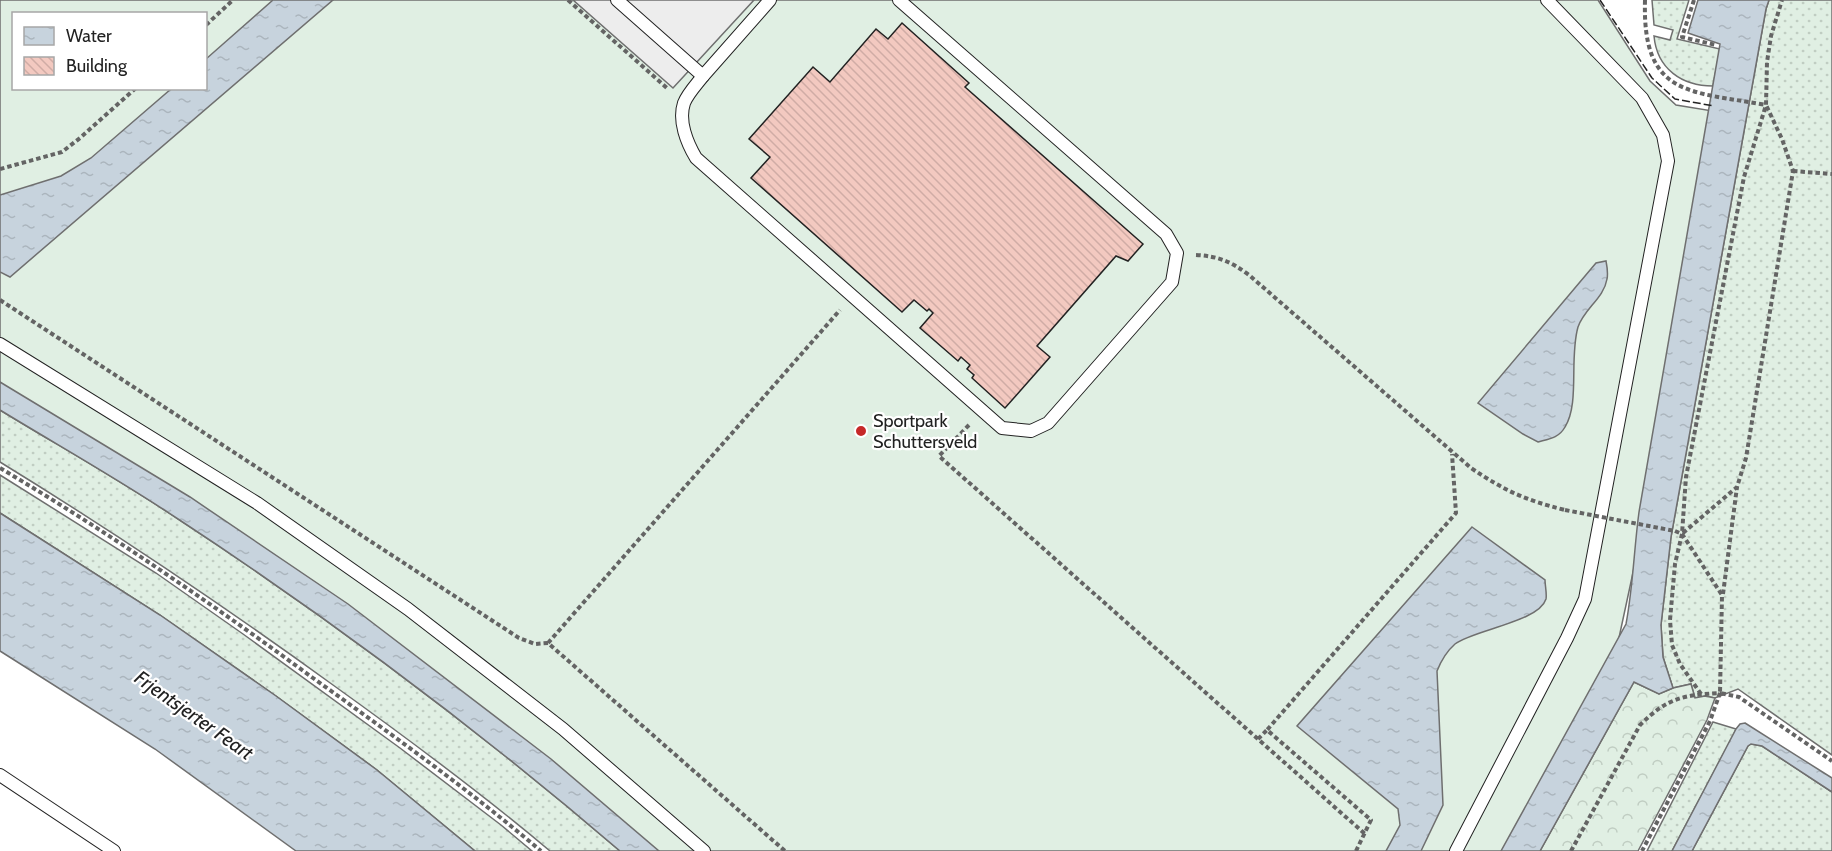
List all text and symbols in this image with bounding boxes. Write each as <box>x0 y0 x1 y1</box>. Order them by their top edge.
legend <box>12 12 207 90</box>
text: Water <box>66 25 112 47</box>
text: Building <box>66 55 128 77</box>
place label: Sportpark Schuttersveld <box>873 410 977 453</box>
marker: Sportpark Schuttersveld <box>854 424 868 438</box>
water label: Frjentsjerter Feart <box>130 665 259 765</box>

